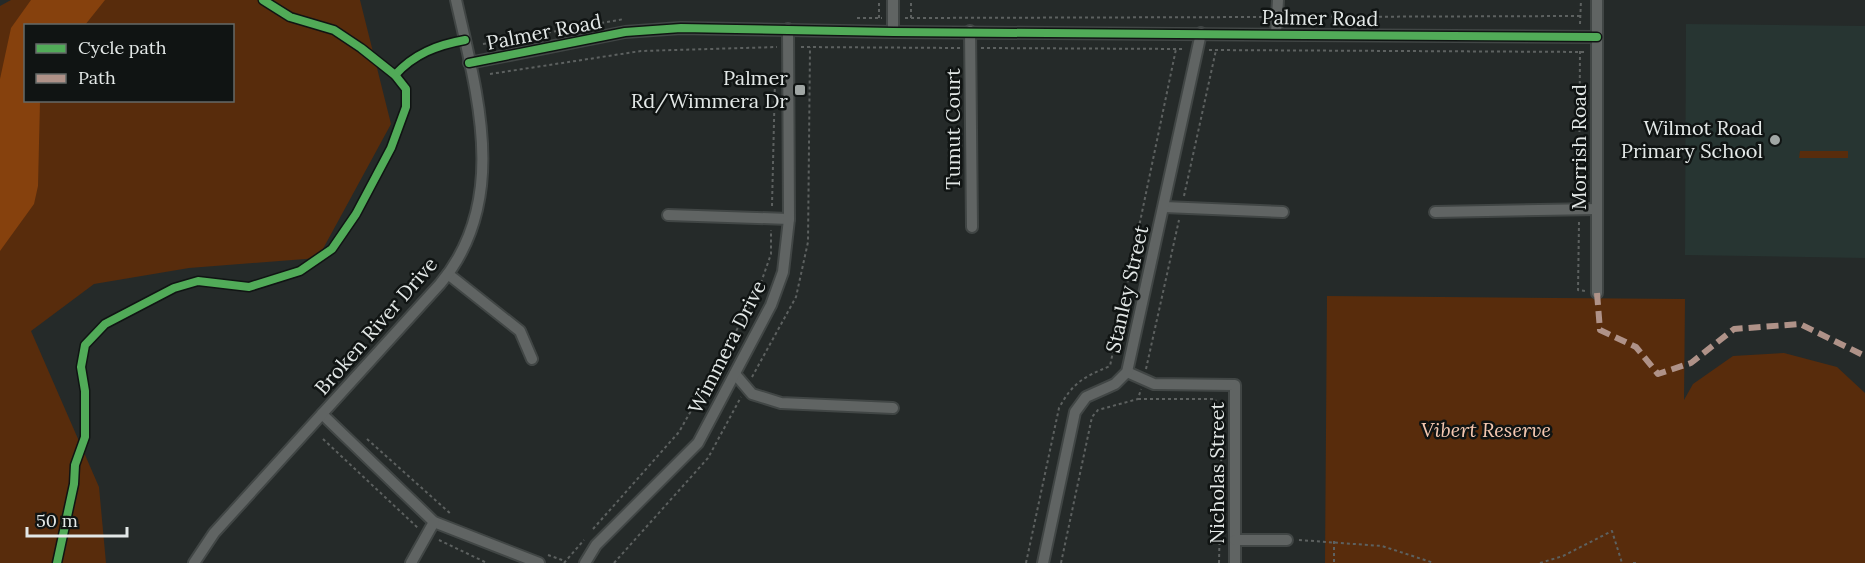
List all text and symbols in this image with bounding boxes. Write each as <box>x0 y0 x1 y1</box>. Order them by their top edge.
street label: Palmer Road <box>1261 4 1379 31</box>
street label: Palmer Road <box>484 8 604 55</box>
legend <box>24 24 234 102</box>
text: Cycle path <box>78 36 167 59</box>
place label: Palmer Rd/Wimmera Dr <box>631 65 788 114</box>
text: Path <box>78 66 116 89</box>
street label: Tumut Court <box>940 68 965 190</box>
marker: Palmer Rd/Wimmera Dr <box>793 83 807 97</box>
street label: Morrish Road <box>1566 84 1591 210</box>
place label: Wilmot Road Primary School <box>1621 115 1763 163</box>
marker: Wilmot Road Primary School <box>1768 133 1782 147</box>
street label: Stanley Street <box>1100 222 1153 355</box>
street label: Broken River Drive <box>309 252 442 400</box>
street label: Wimmera Drive <box>682 276 771 417</box>
street label: Nicholas Street <box>1204 402 1229 544</box>
park label: Vibert Reserve <box>1421 417 1551 442</box>
scale bar <box>27 500 128 538</box>
text: 50 m <box>36 509 78 532</box>

